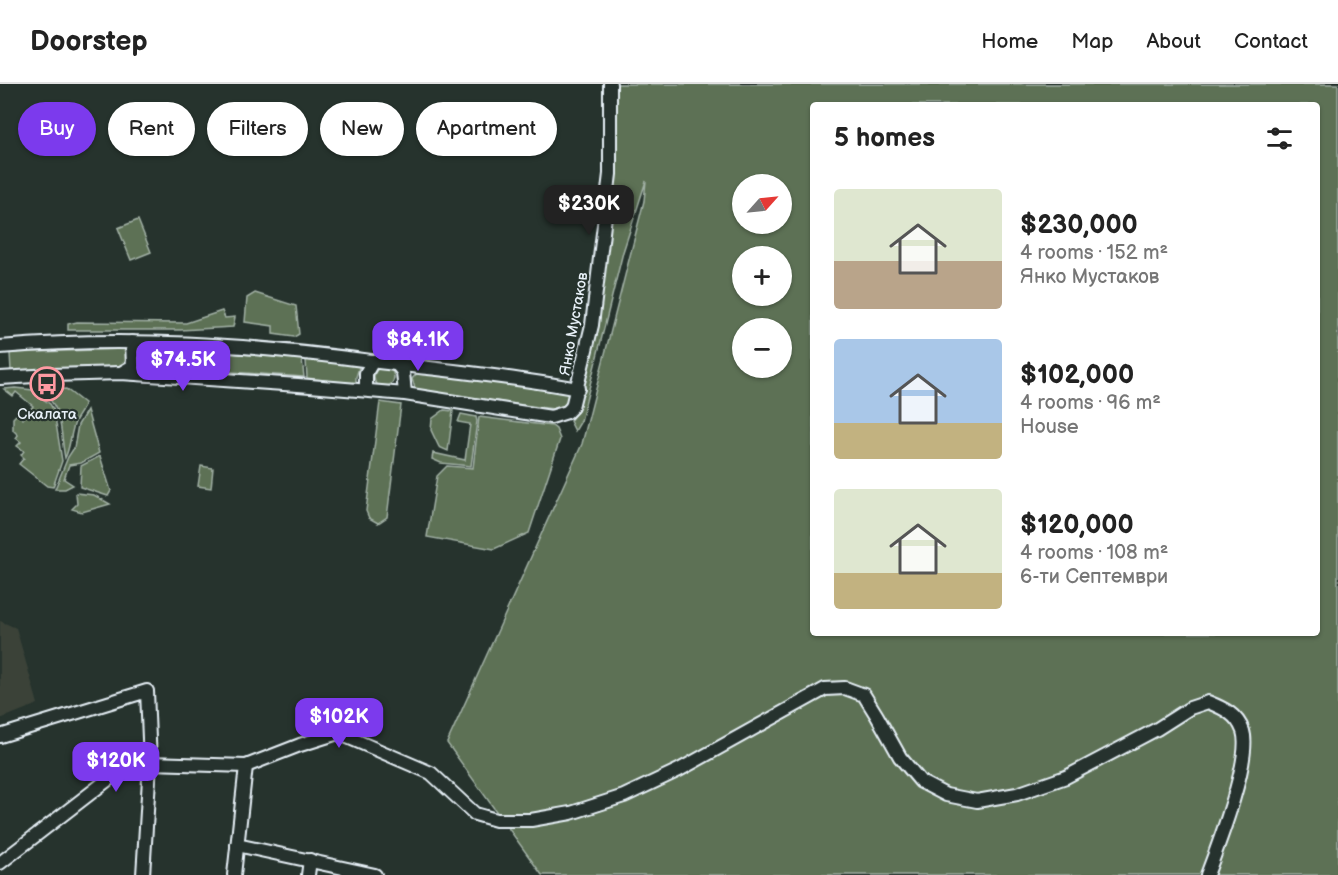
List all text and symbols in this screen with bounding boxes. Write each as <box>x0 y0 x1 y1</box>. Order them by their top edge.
text: Doorstep <box>30 25 147 58</box>
text: Home <box>981 29 1038 54</box>
text: Map <box>1071 29 1113 54</box>
text: About <box>1146 29 1201 54</box>
text: Contact <box>1234 29 1308 54</box>
chip: Buy <box>18 102 96 156</box>
chip: Rent <box>108 102 195 156</box>
chip: Filters <box>207 102 308 156</box>
chip: New <box>320 102 404 156</box>
chip: Apartment <box>416 102 557 156</box>
icon: filters <box>1263 122 1296 155</box>
text: 5 homes <box>834 123 935 154</box>
north arrow <box>732 174 792 234</box>
map controls <box>732 174 792 378</box>
pin: $230K <box>547 185 631 236</box>
text: $230K <box>558 192 620 216</box>
text: $230,000 <box>1020 210 1138 241</box>
icon: home <box>882 213 954 285</box>
text: 4 rooms · 152 m² <box>1020 241 1168 265</box>
button: + <box>732 246 792 306</box>
text: Янко Мустаков <box>1020 265 1159 289</box>
street label: Янко Мустаков <box>556 271 592 377</box>
button: − <box>732 318 792 378</box>
pin: $84.1K <box>369 321 467 372</box>
text: $84.1K <box>386 328 450 352</box>
pin: $74.5K <box>134 341 232 392</box>
text: $74.5K <box>150 348 216 372</box>
text: $102,000 <box>1020 360 1134 391</box>
icon: home <box>882 363 954 435</box>
bus stop icon: Скалата <box>29 366 65 402</box>
text: 4 rooms · 96 m² <box>1020 391 1161 415</box>
place label: Скалата <box>17 405 77 424</box>
text: House <box>1020 415 1079 439</box>
text: $120,000 <box>1020 510 1134 541</box>
icon: home <box>882 513 954 585</box>
text: 4 rooms · 108 m² <box>1020 541 1168 565</box>
text: 6-ти Септември <box>1020 565 1168 589</box>
pin: $102K <box>297 698 381 749</box>
text: $102K <box>309 705 369 729</box>
pin: $120K <box>74 742 158 793</box>
text: $120K <box>86 749 146 773</box>

